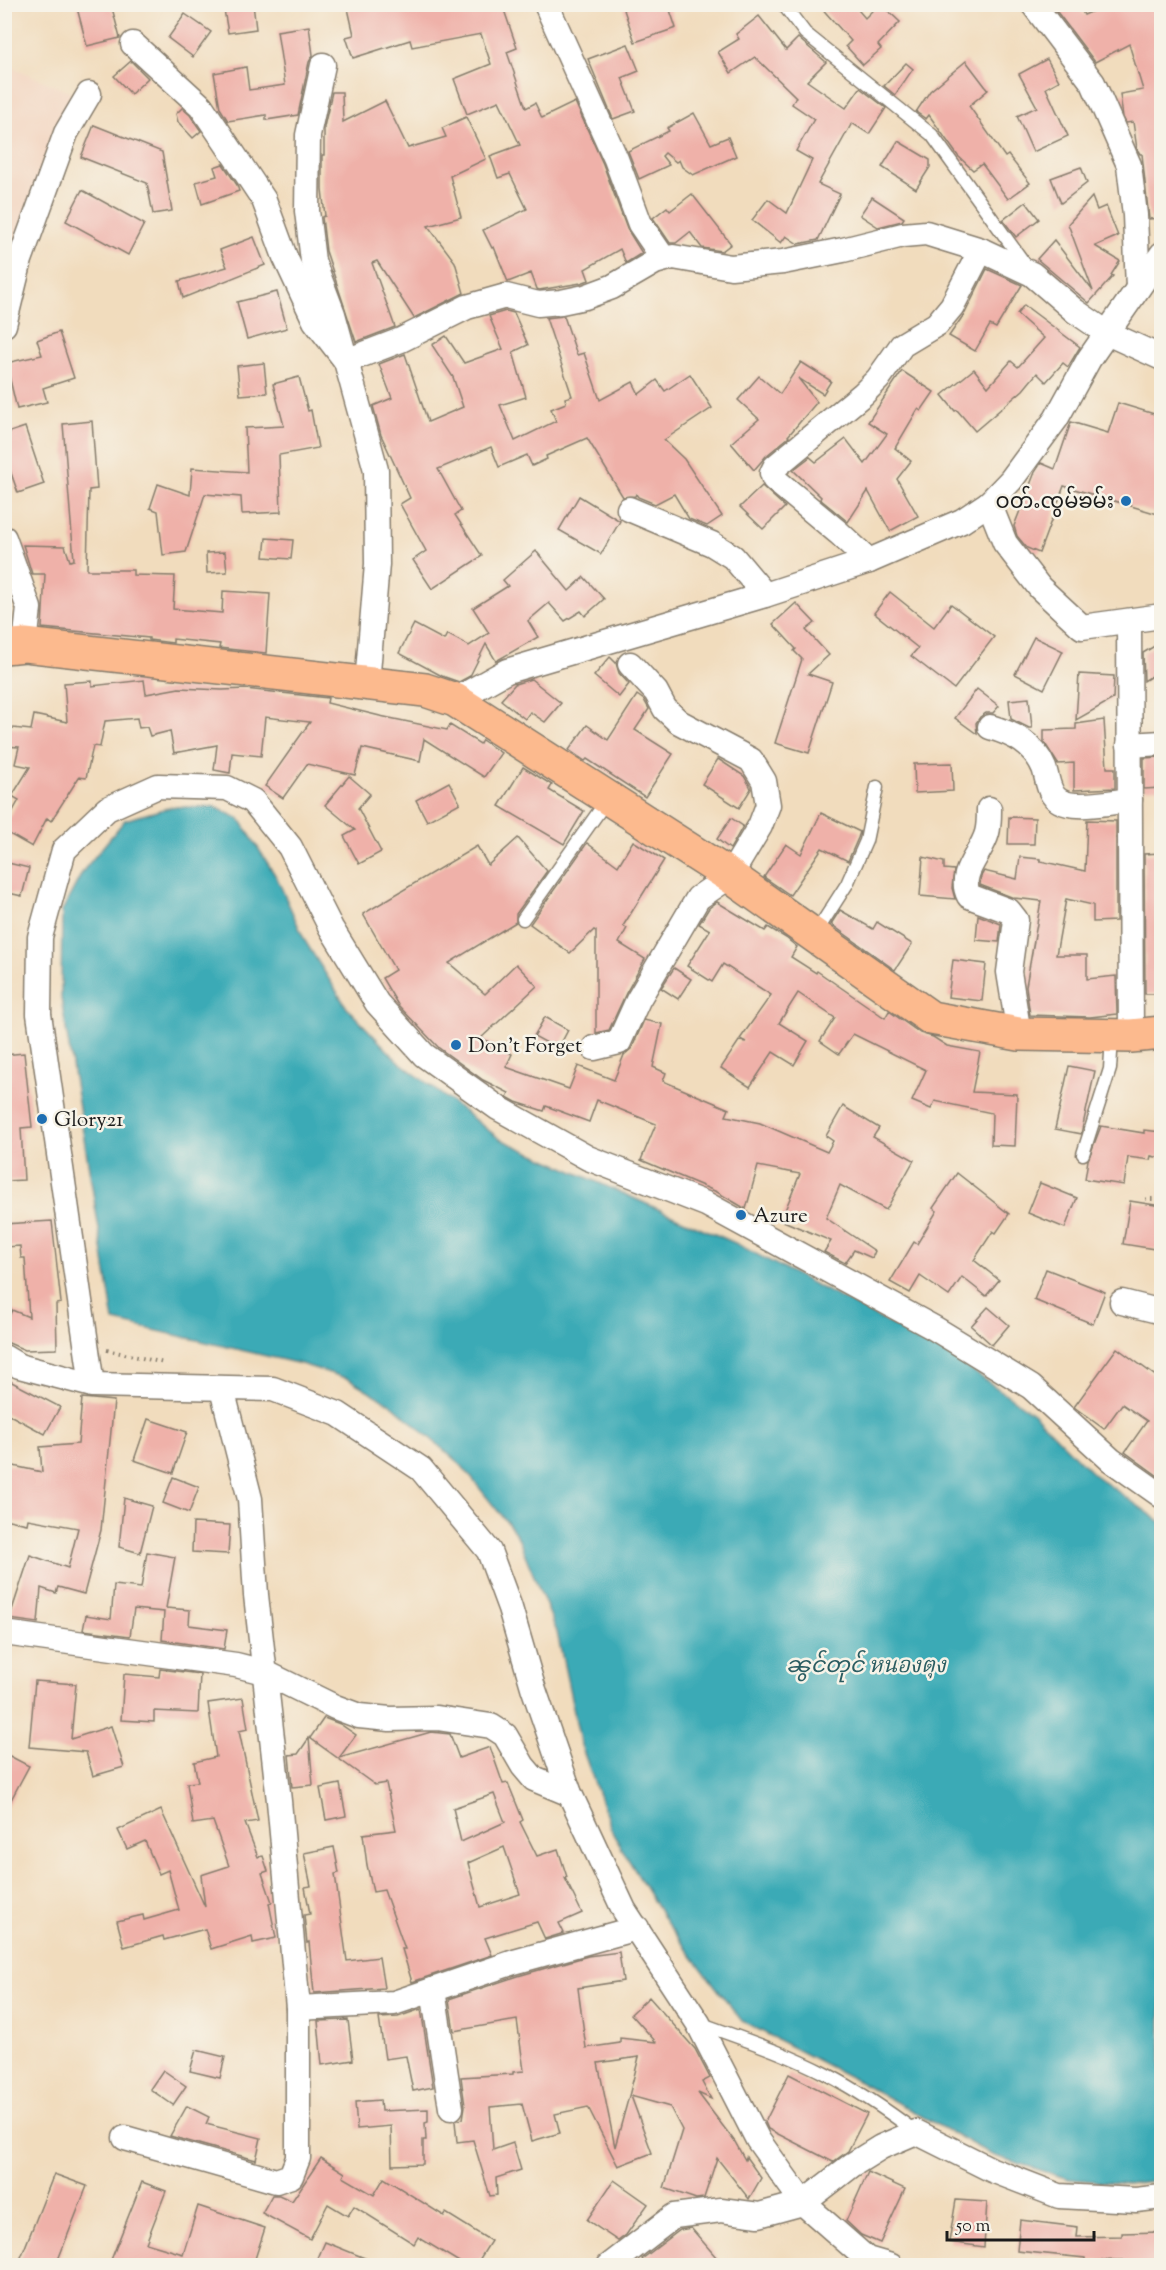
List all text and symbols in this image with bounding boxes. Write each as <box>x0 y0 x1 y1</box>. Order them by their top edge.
place label: ဝတ်ႉၸွမ်ၶမ်း <box>996 485 1114 518</box>
marker: ဝတ်ႉၸွမ်ၶမ်း <box>1119 494 1133 508</box>
place label: Don't Forget <box>468 1032 582 1062</box>
marker: Don't Forget <box>449 1038 463 1052</box>
place label: Glory21 <box>54 1106 123 1136</box>
marker: Glory21 <box>35 1112 49 1126</box>
place label: Azure <box>753 1202 808 1232</box>
marker: Azure <box>734 1208 748 1222</box>
water label: ၼွင်တုင် หนองตุง <box>786 1649 947 1683</box>
scale bar <box>947 2204 1094 2242</box>
text: 50 m <box>955 2214 991 2240</box>

